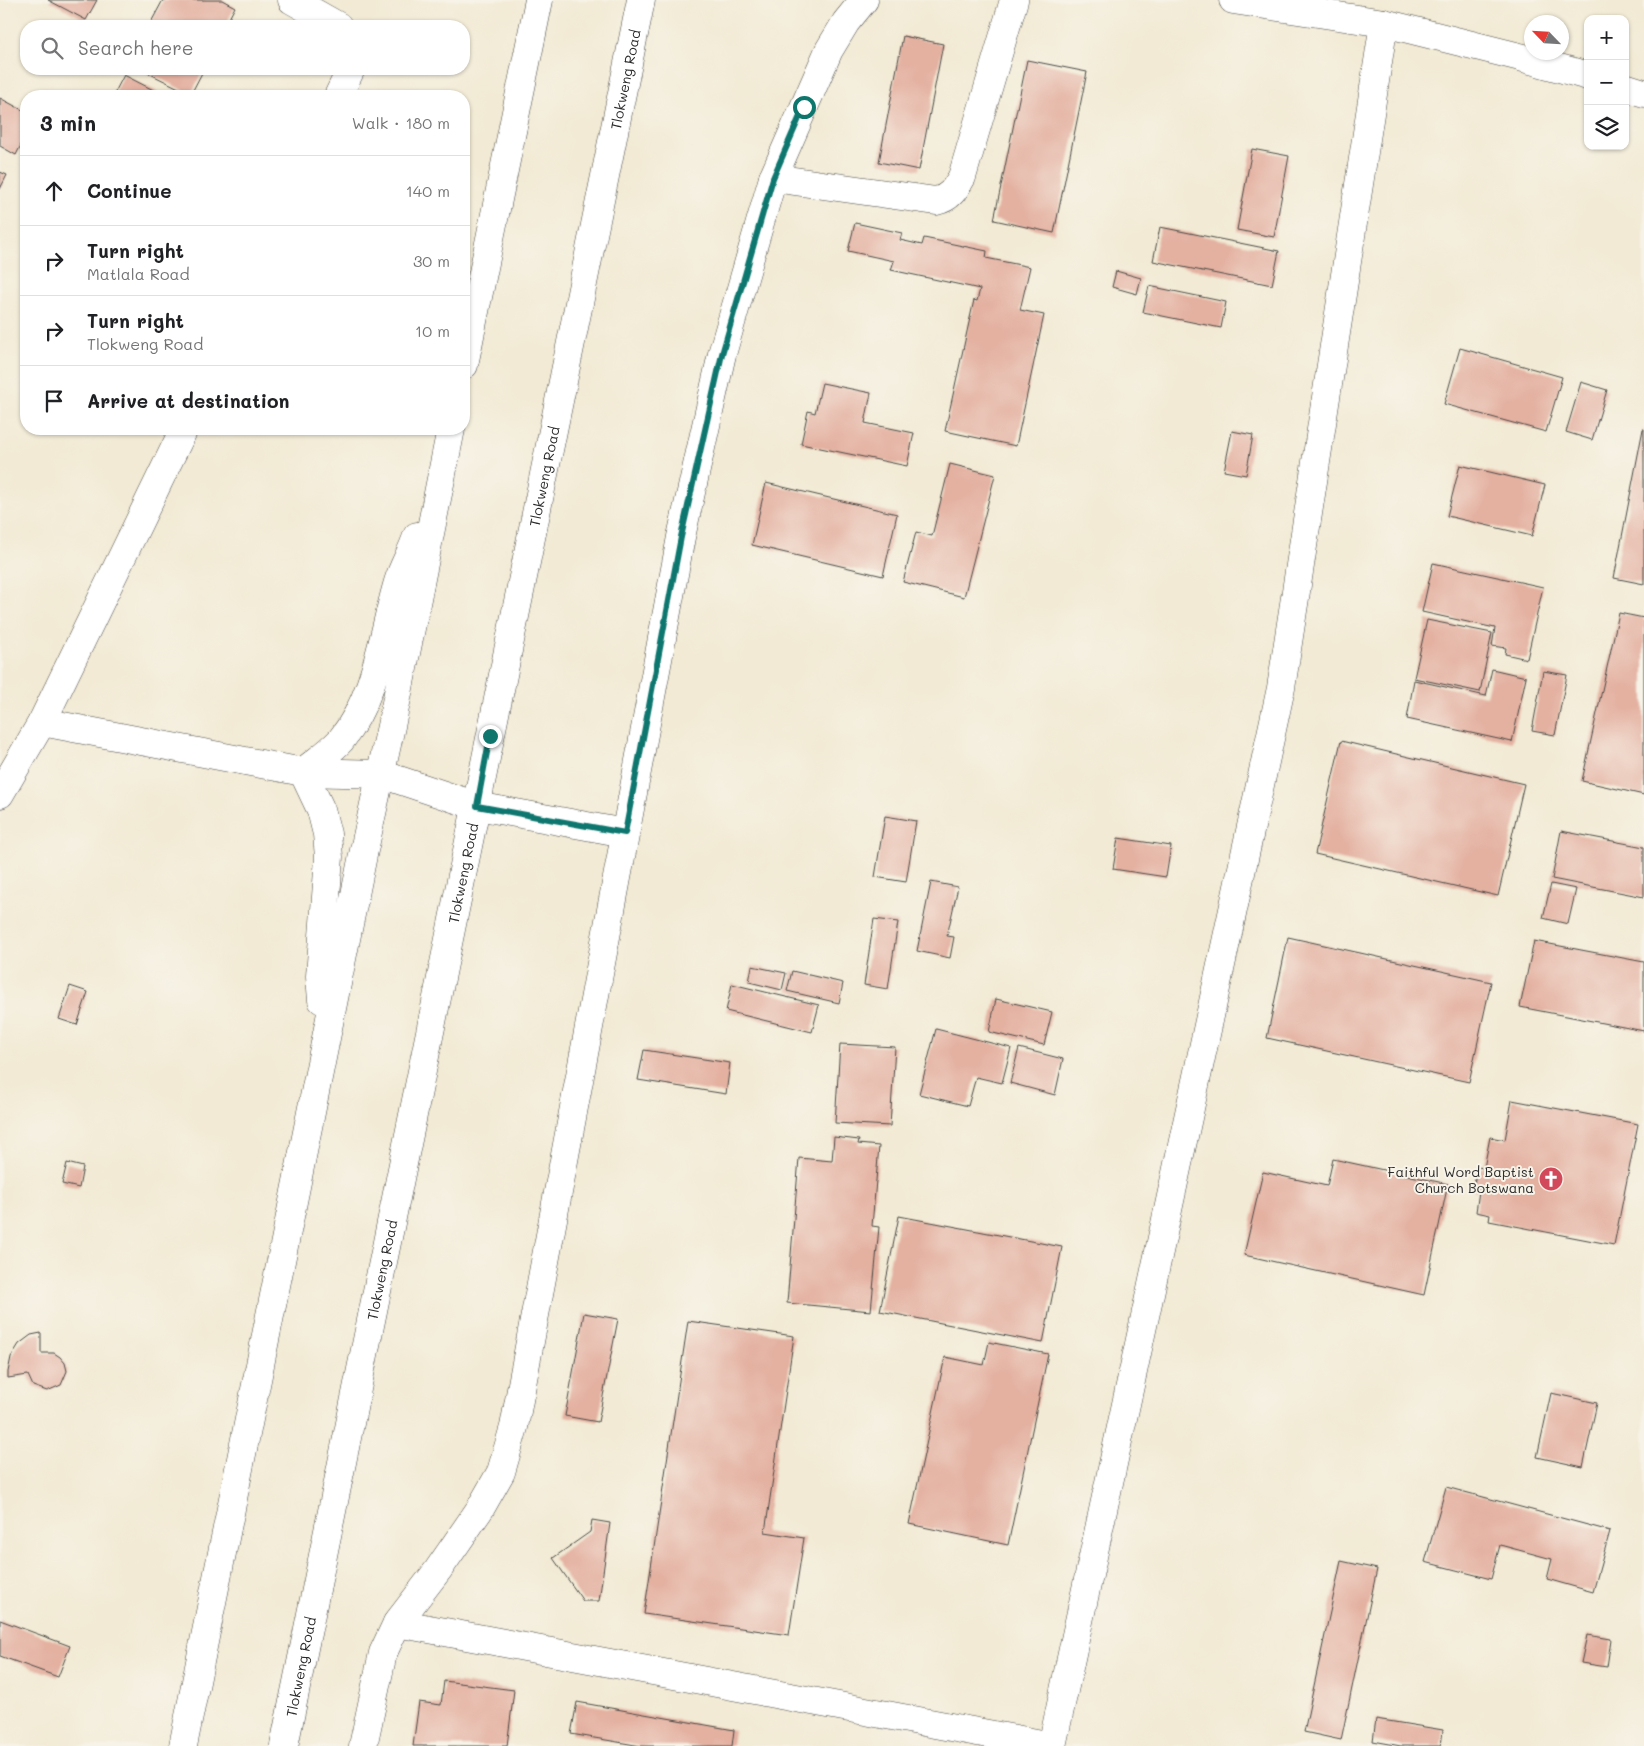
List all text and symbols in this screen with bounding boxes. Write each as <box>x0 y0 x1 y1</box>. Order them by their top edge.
north arrow <box>1524 15 1569 60</box>
map controls <box>1584 15 1629 150</box>
button: + <box>1584 15 1629 60</box>
search box <box>20 20 470 75</box>
street label: Tlokweng Road <box>605 28 644 131</box>
icon: search <box>38 34 66 62</box>
text: Search here <box>78 35 194 60</box>
button: − <box>1584 60 1629 105</box>
route start <box>793 96 816 119</box>
button: layers <box>1584 105 1629 150</box>
text: 3 min <box>40 109 96 136</box>
text: Walk · 180 m <box>352 112 450 133</box>
icon: ahead <box>40 177 68 205</box>
text: Continue <box>87 178 172 203</box>
text: 140 m <box>406 180 450 201</box>
text: Turn right <box>87 238 184 263</box>
icon: right <box>40 247 68 275</box>
text: 30 m <box>413 250 450 271</box>
text: Matlala Road <box>87 263 190 284</box>
text: Turn right <box>87 308 184 333</box>
icon: right <box>40 317 68 345</box>
text: 10 m <box>415 320 450 341</box>
text: Tlokweng Road <box>87 333 203 354</box>
icon: arrive <box>40 387 68 415</box>
text: Arrive at destination <box>87 388 290 413</box>
street label: Tlokweng Road <box>524 424 563 528</box>
route end <box>479 725 502 748</box>
street label: Tlokweng Road <box>443 821 482 925</box>
place label: Faithful Word Baptist Church Botswana <box>1388 1162 1534 1197</box>
church icon: Faithful Word Baptist Church Botswana <box>1538 1166 1564 1192</box>
street label: Tlokweng Road <box>362 1218 401 1322</box>
street label: Tlokweng Road <box>281 1615 320 1718</box>

